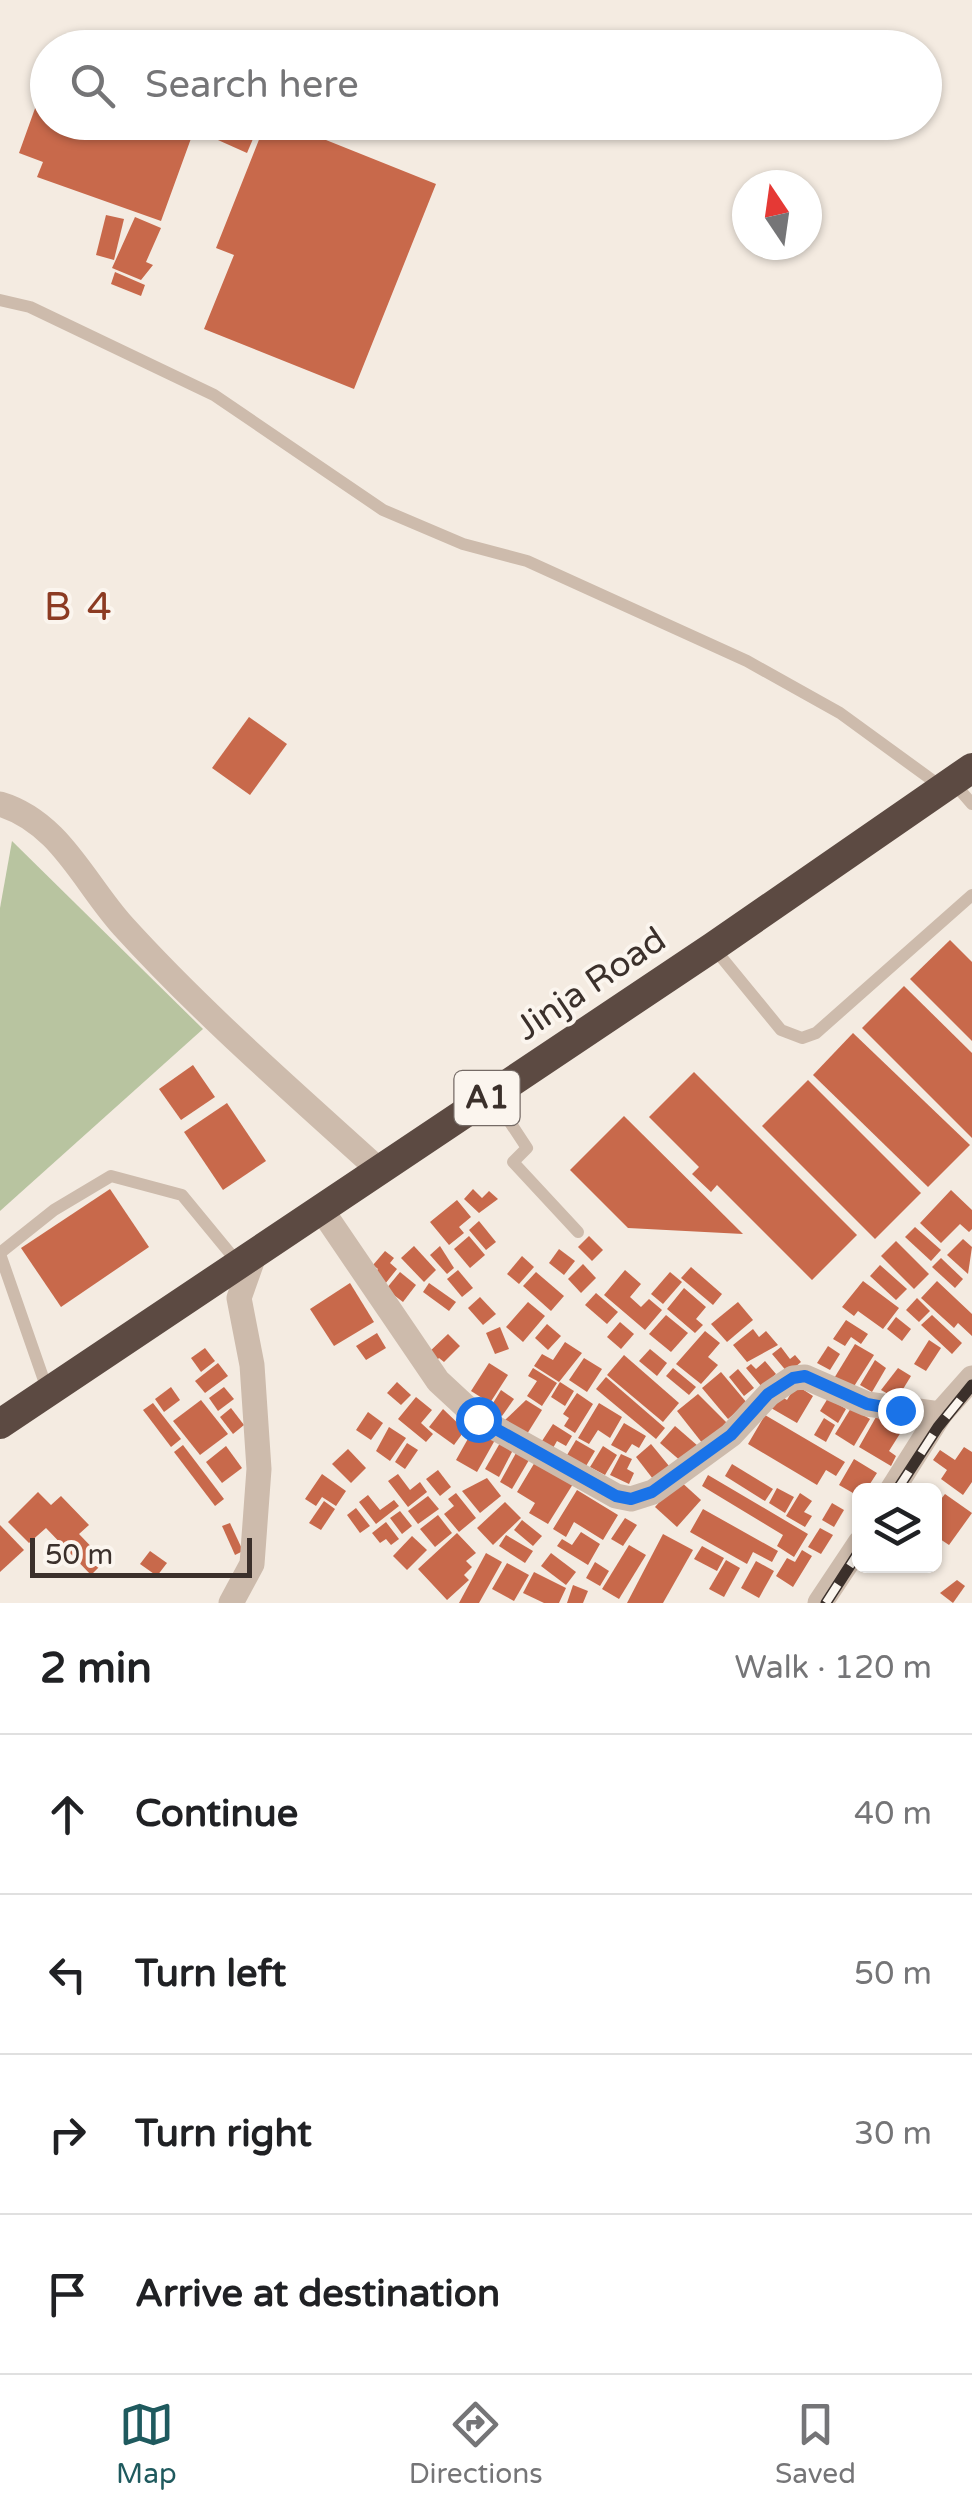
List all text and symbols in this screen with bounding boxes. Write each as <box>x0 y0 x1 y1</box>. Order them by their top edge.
search box <box>30 30 942 140</box>
icon: search <box>65 58 120 113</box>
text: Search here <box>145 62 359 108</box>
north arrow <box>732 170 822 260</box>
district label: B 4 <box>44 583 114 631</box>
street label: Jinja Road <box>508 919 674 1049</box>
road number: A1 <box>454 1071 520 1125</box>
route end <box>878 1388 924 1434</box>
route start <box>456 1397 502 1443</box>
map controls <box>852 1483 942 1573</box>
button: layers <box>852 1483 942 1573</box>
scale bar <box>30 1533 252 1578</box>
text: 50 m <box>45 1538 113 1572</box>
text: 2 min <box>40 1643 152 1694</box>
text: Walk · 120 m <box>735 1649 932 1687</box>
icon: ahead <box>40 1787 95 1842</box>
text: Continue <box>135 1791 298 1837</box>
text: 40 m <box>854 1795 932 1833</box>
icon: left <box>40 1947 95 2002</box>
text: Turn left <box>135 1951 286 1997</box>
text: 50 m <box>854 1955 932 1993</box>
icon: right <box>40 2107 95 2162</box>
text: Turn right <box>135 2111 312 2157</box>
text: 30 m <box>854 2115 932 2153</box>
icon: arrive <box>40 2267 95 2322</box>
text: Arrive at destination <box>135 2271 500 2317</box>
tab: Map <box>116 2397 177 2491</box>
tab: Directions <box>409 2397 543 2491</box>
tab: Saved <box>775 2397 856 2491</box>

